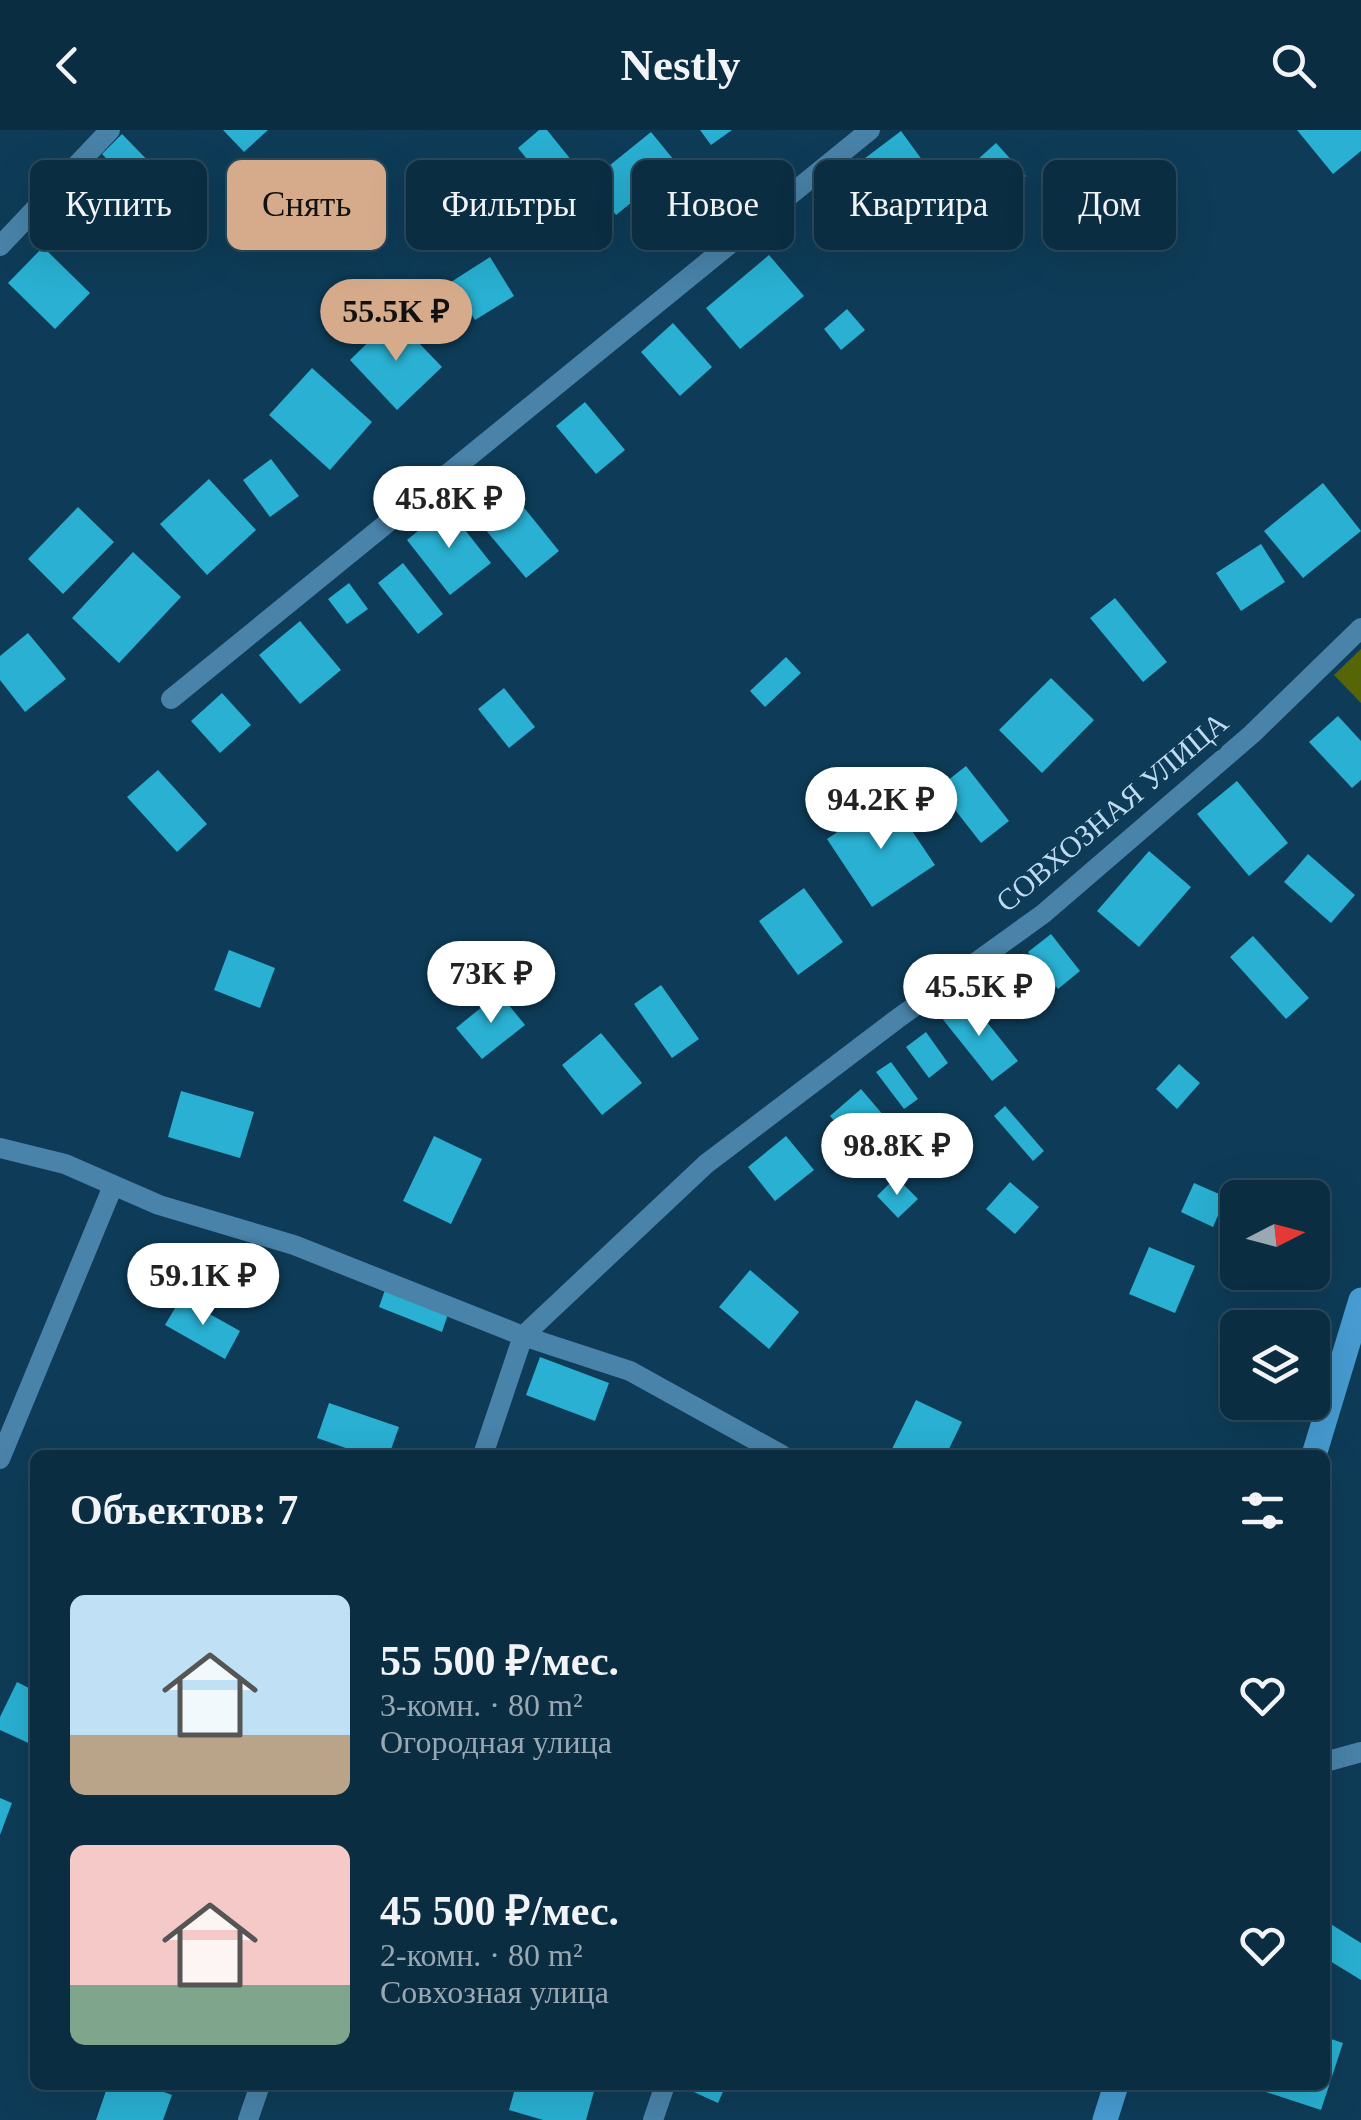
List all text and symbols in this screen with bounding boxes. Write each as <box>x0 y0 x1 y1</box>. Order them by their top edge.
icon: back <box>40 38 95 93</box>
icon: search <box>1266 38 1321 93</box>
text: Nestly <box>621 40 740 90</box>
chip: Купить <box>30 160 207 250</box>
chip: Снять <box>227 160 386 250</box>
chip: Фильтры <box>406 160 612 250</box>
chip: Новое <box>632 160 794 250</box>
chip: Квартира <box>814 160 1023 250</box>
chip: Дом <box>1043 160 1176 250</box>
pin: 55.5K ₽ <box>304 279 488 364</box>
text: 55.5K ₽ <box>342 293 450 329</box>
pin: 45.8K ₽ <box>357 466 541 551</box>
text: 45.8K ₽ <box>395 480 503 516</box>
street label: СОВХОЗНАЯ УЛИЦА <box>989 705 1234 918</box>
pin: 94.2K ₽ <box>789 767 973 852</box>
text: 94.2K ₽ <box>827 781 935 817</box>
pin: 73K ₽ <box>421 941 561 1026</box>
pin: 45.5K ₽ <box>887 954 1071 1039</box>
text: 73K ₽ <box>449 955 533 991</box>
text: 45.5K ₽ <box>925 968 1033 1004</box>
pin: 98.8K ₽ <box>805 1113 989 1198</box>
text: 98.8K ₽ <box>843 1127 951 1163</box>
north arrow <box>1220 1180 1330 1290</box>
map controls <box>1220 1180 1330 1420</box>
pin: 59.1K ₽ <box>111 1243 295 1328</box>
text: 59.1K ₽ <box>149 1257 257 1293</box>
button: layers <box>1220 1310 1330 1420</box>
icon: filters <box>1235 1483 1290 1538</box>
text: Объектов: 7 <box>70 1487 298 1533</box>
icon: home <box>150 1635 270 1755</box>
text: 55 500 ₽/мес. <box>380 1638 619 1684</box>
icon: heart <box>1235 1668 1290 1723</box>
text: 3-комн. · 80 m² <box>380 1687 582 1723</box>
text: Огородная улица <box>380 1724 612 1760</box>
icon: home <box>150 1885 270 2005</box>
text: 45 500 ₽/мес. <box>380 1888 619 1934</box>
icon: heart <box>1235 1918 1290 1973</box>
text: 2-комн. · 80 m² <box>380 1937 582 1973</box>
text: Совхозная улица <box>380 1974 609 2010</box>

